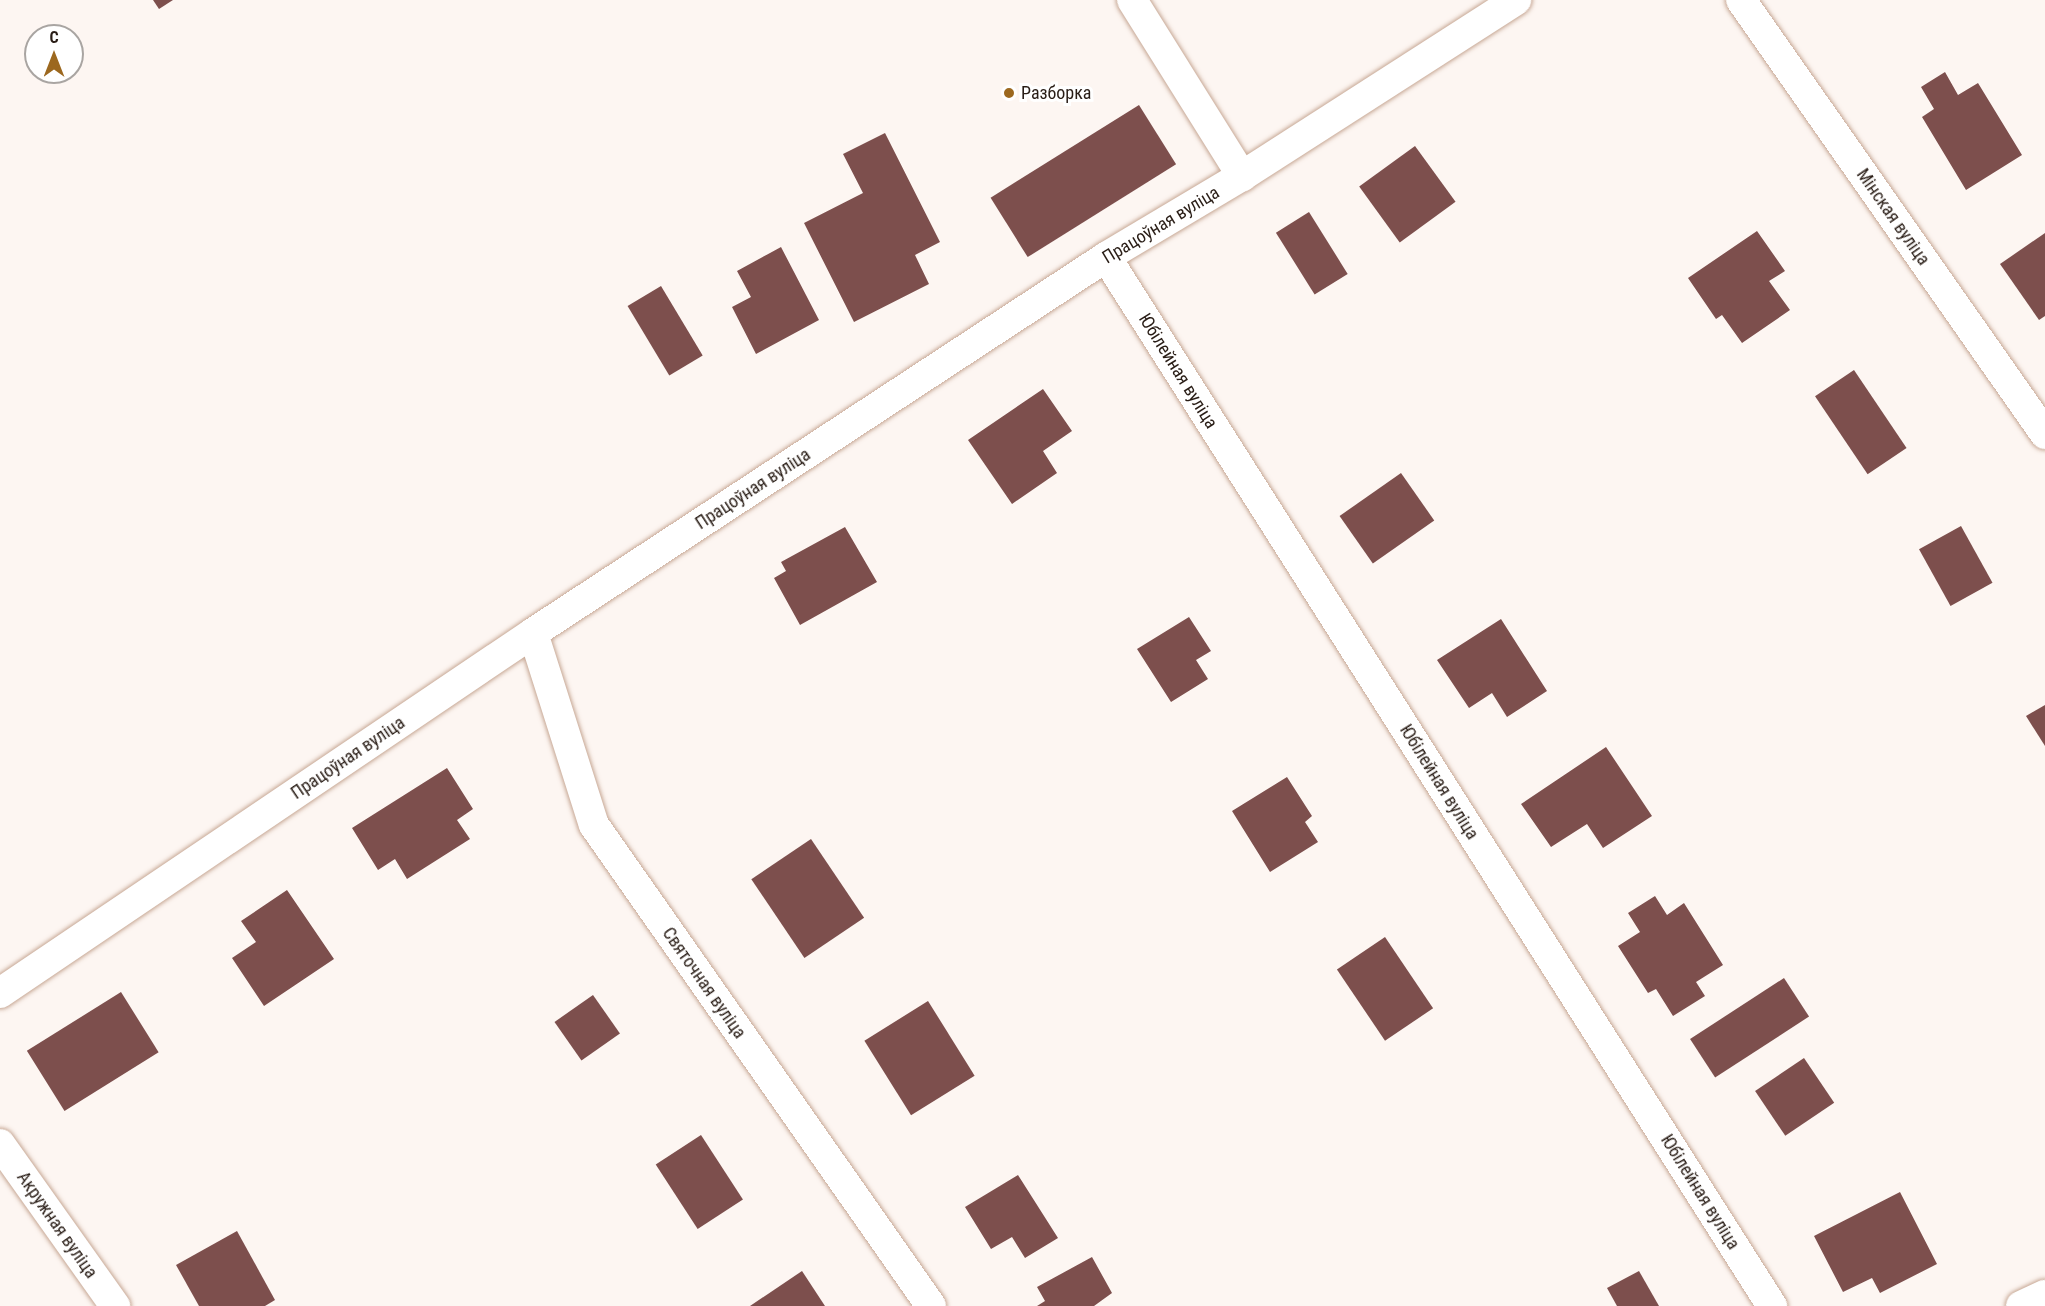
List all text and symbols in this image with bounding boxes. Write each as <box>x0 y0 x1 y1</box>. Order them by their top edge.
north arrow <box>24 24 84 84</box>
text: С <box>49 28 59 47</box>
place label: Разборка <box>1021 82 1091 104</box>
marker: Разборка <box>1002 86 1016 100</box>
street label: Мінская вуліца <box>1852 165 1934 269</box>
street label: Працоўная вуліца <box>1099 182 1223 268</box>
street label: Юбілейная вуліца <box>1134 310 1222 432</box>
street label: Працоўная вуліца <box>692 444 814 534</box>
street label: Працоўная вуліца <box>287 712 409 804</box>
street label: Юбілейная вуліца <box>1395 721 1483 843</box>
street label: Святочная вуліца <box>658 923 750 1043</box>
street label: Юбілейная вуліца <box>1656 1131 1744 1253</box>
street label: Акружная вуліца <box>12 1167 102 1283</box>

